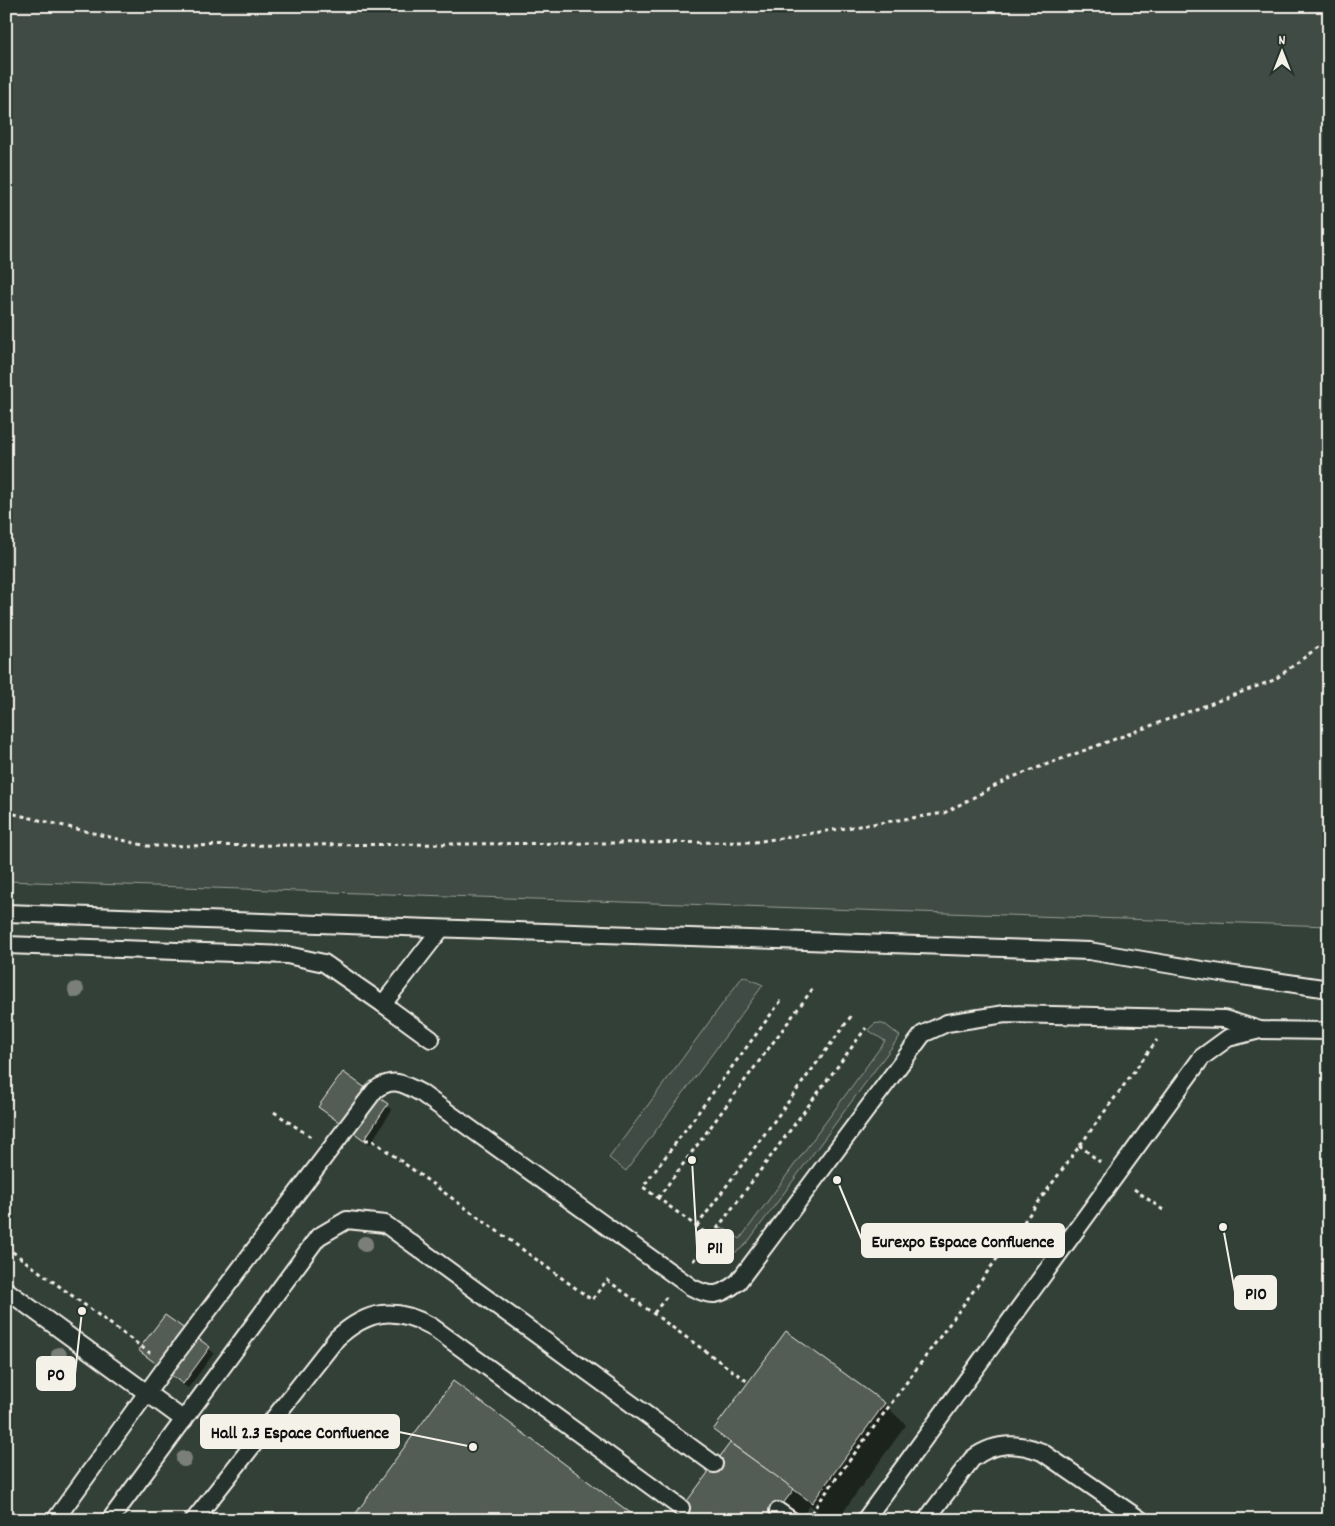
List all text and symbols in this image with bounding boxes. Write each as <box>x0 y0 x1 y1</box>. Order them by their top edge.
north arrow <box>1258 28 1308 78</box>
text: N <box>1279 31 1286 51</box>
callout: Eurexpo Espace Confluence <box>862 1224 1064 1257</box>
callout: P11 <box>697 1230 733 1263</box>
text: Eurexpo Espace Confluence <box>872 1231 1054 1256</box>
text: P11 <box>707 1237 723 1262</box>
callout: P10 <box>1235 1276 1276 1309</box>
text: P10 <box>1245 1283 1267 1308</box>
callout: P0 <box>37 1357 75 1390</box>
text: P0 <box>47 1364 65 1389</box>
callout: Hall 2.3 Espace Confluence <box>201 1415 399 1448</box>
text: Hall 2.3 Espace Confluence <box>211 1422 389 1447</box>

